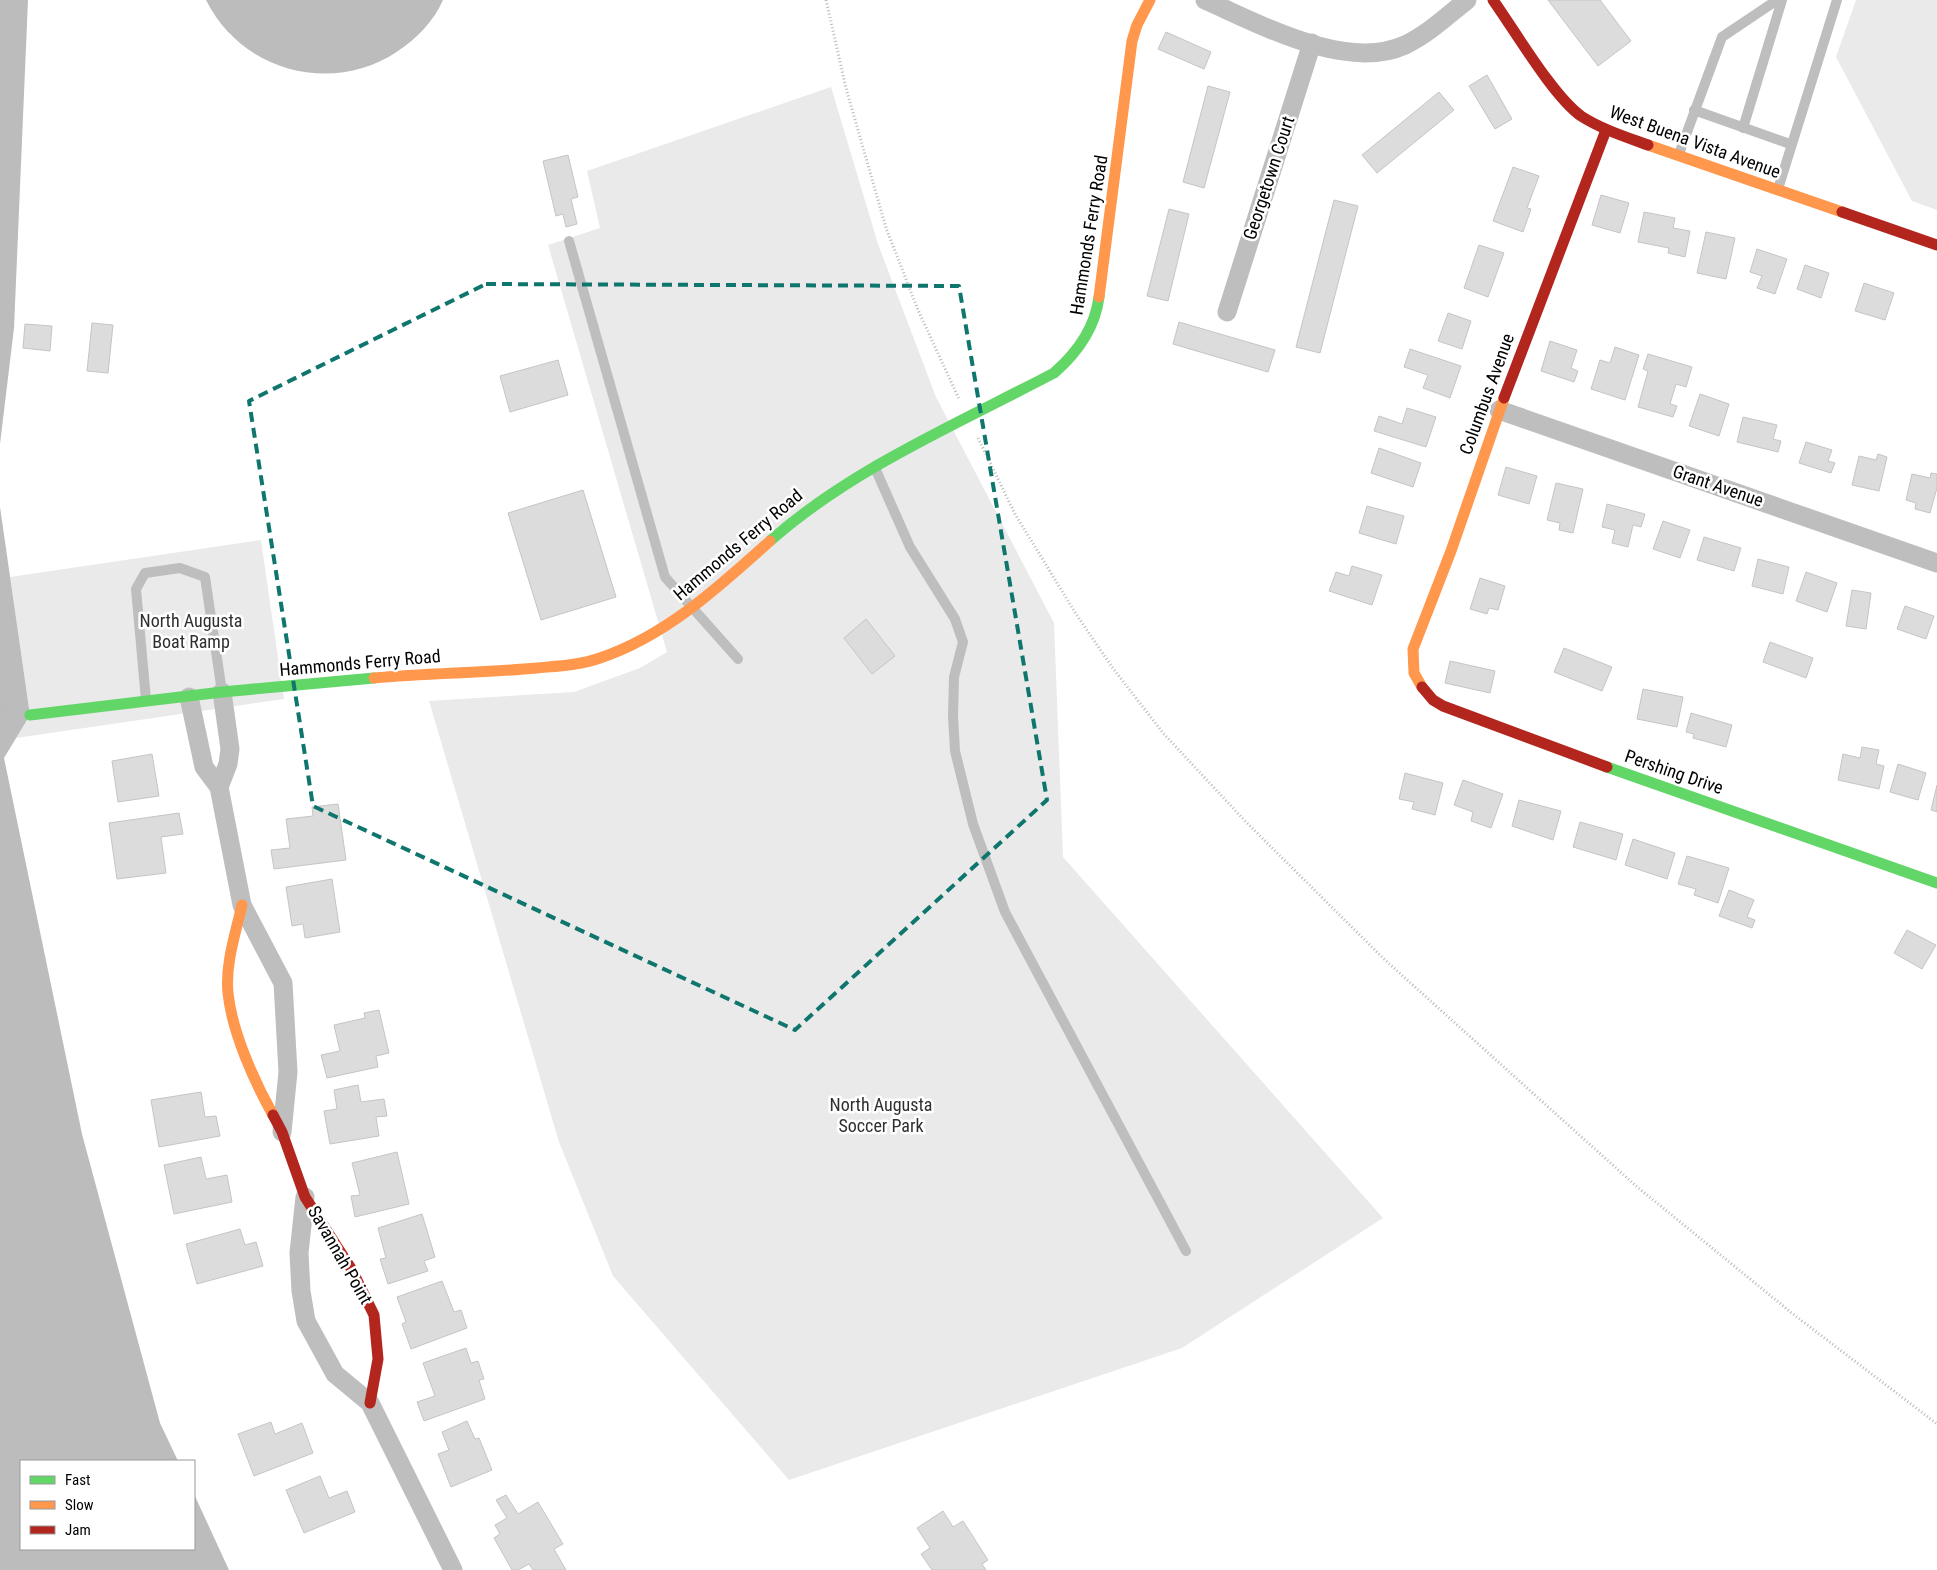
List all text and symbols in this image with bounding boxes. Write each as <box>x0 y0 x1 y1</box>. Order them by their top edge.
street label: West Buena Vista Avenue <box>1607 101 1783 182</box>
street label: Georgetown Court <box>1239 113 1298 242</box>
street label: Hammonds Ferry Road <box>1065 153 1112 316</box>
street label: Columbus Avenue <box>1455 330 1518 457</box>
street label: Grant Avenue <box>1670 460 1766 511</box>
street label: Hammonds Ferry Road <box>669 485 806 605</box>
park label: North Augusta Boat Ramp <box>140 610 242 652</box>
street label: Hammonds Ferry Road <box>278 645 441 680</box>
street label: Pershing Drive <box>1622 745 1726 798</box>
park label: North Augusta Soccer Park <box>830 1094 932 1136</box>
street label: Savannah Point <box>304 1202 377 1308</box>
legend <box>20 1460 195 1550</box>
text: Fast <box>65 1471 90 1489</box>
text: Slow <box>65 1496 94 1514</box>
text: Jam <box>65 1521 91 1539</box>

